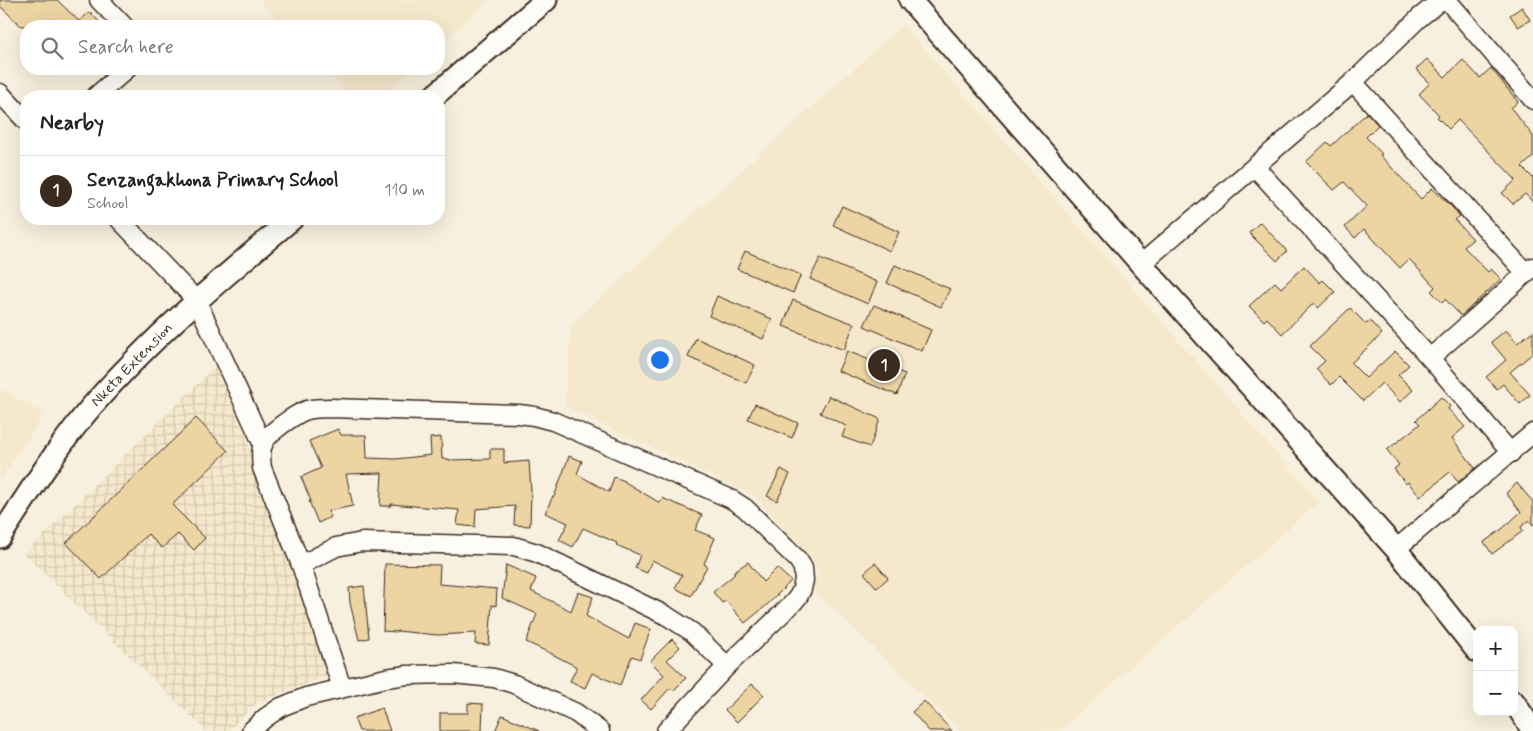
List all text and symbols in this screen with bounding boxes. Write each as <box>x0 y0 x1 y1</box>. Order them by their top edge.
search box <box>20 20 445 75</box>
icon: search <box>38 34 66 62</box>
text: Search here <box>78 35 174 60</box>
text: Nearby <box>40 109 104 137</box>
text: Senzangakhona Primary School <box>87 168 339 193</box>
text: 1 <box>52 180 60 201</box>
text: 110 m <box>384 180 425 201</box>
text: School <box>87 193 128 214</box>
street label: Nketa Extension <box>87 319 177 411</box>
pin: 1 <box>868 346 900 384</box>
your location <box>647 347 673 373</box>
map controls <box>1473 626 1518 716</box>
button: + <box>1473 626 1518 671</box>
button: − <box>1473 671 1518 716</box>

